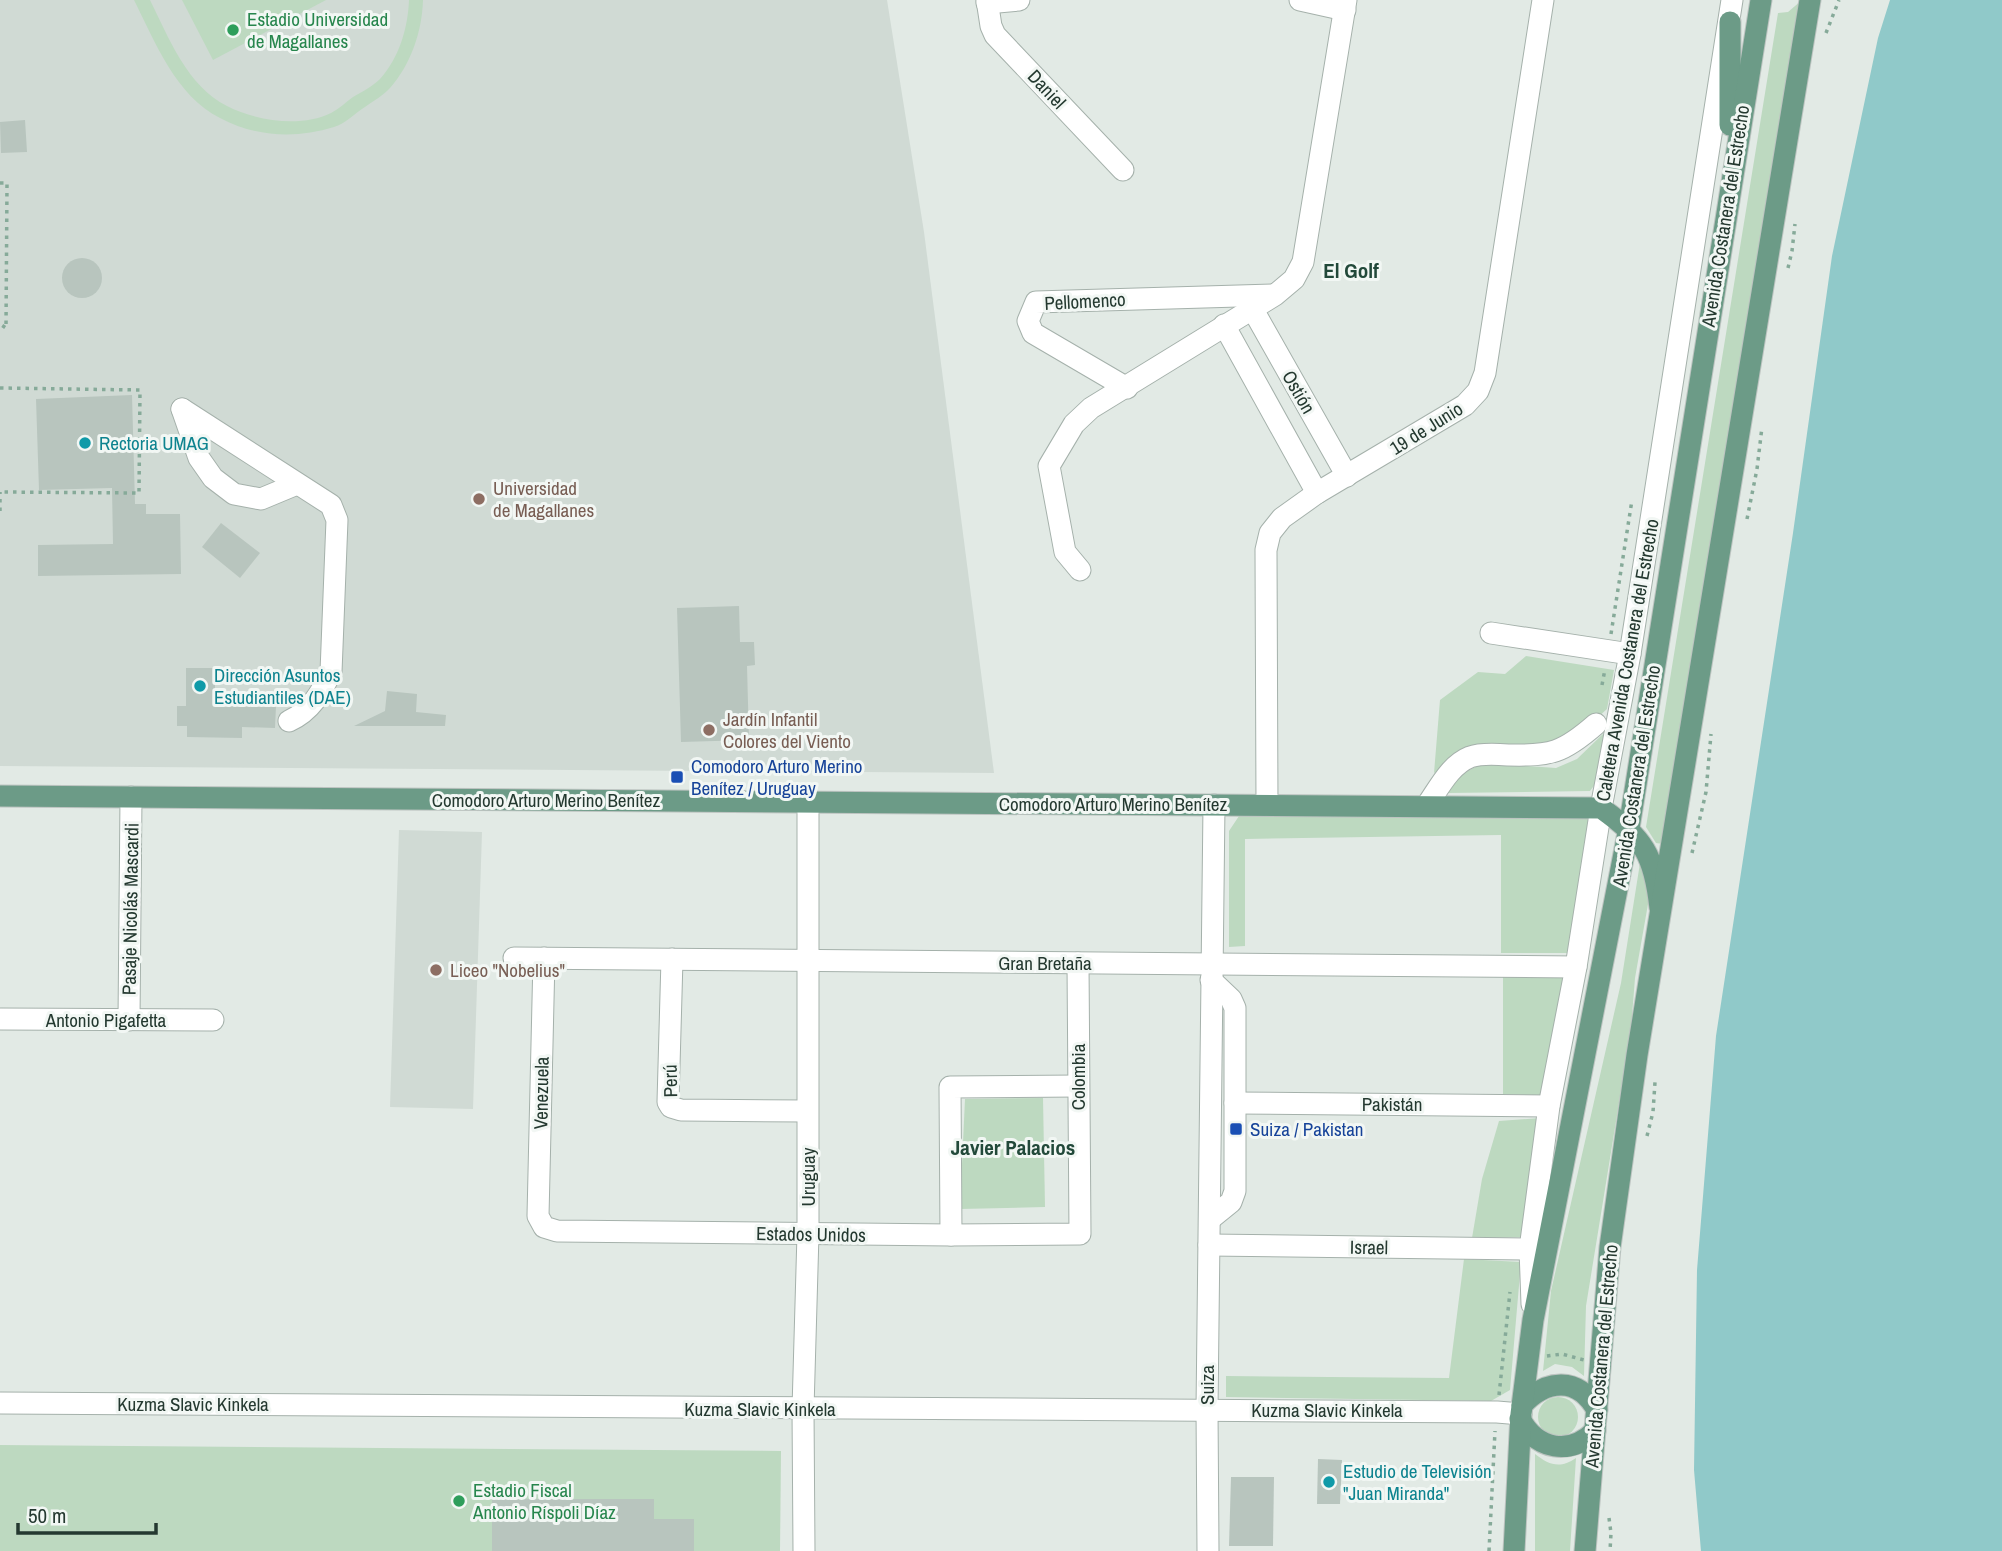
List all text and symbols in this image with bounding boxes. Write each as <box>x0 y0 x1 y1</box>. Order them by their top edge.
place label: Estadio Universidad de Magallanes <box>247 6 388 54</box>
marker: Estadio Universidad de Magallanes <box>225 22 241 38</box>
street label: Daniel <box>1022 64 1072 114</box>
street label: Avenida Costanera del Estrecho <box>1694 103 1755 330</box>
district label: El Golf <box>1323 256 1379 285</box>
street label: Pellomenco <box>1044 286 1126 316</box>
street label: Ostión <box>1276 366 1322 418</box>
street label: 19 de Junio <box>1385 395 1467 461</box>
place label: Rectoria UMAG <box>99 430 209 456</box>
marker: Rectoria UMAG <box>77 435 93 451</box>
place label: Universidad de Magallanes <box>493 475 595 523</box>
marker: Universidad de Magallanes <box>471 491 487 507</box>
street label: Caletera Avenida Costanera del Estrecho <box>1591 517 1663 803</box>
place label: Dirección Asuntos Estudiantiles (DAE) <box>214 662 351 710</box>
street label: Avenida Costanera del Estrecho <box>1607 664 1665 888</box>
marker: Dirección Asuntos Estudiantiles (DAE) <box>192 678 208 694</box>
place label: Jardín Infantil Colores del Viento <box>723 706 851 754</box>
marker: Jardín Infantil Colores del Viento <box>701 722 717 738</box>
place label: Comodoro Arturo Merino Benítez / Uruguay <box>691 753 862 801</box>
marker: Comodoro Arturo Merino Benítez / Uruguay <box>669 769 685 785</box>
street label: Comodoro Arturo Merino Benítez <box>432 787 661 813</box>
street label: Comodoro Arturo Merino Benítez <box>999 791 1228 817</box>
street label: Pasaje Nicolás Mascardi <box>115 823 145 995</box>
street label: Gran Bretaña <box>998 950 1092 976</box>
place label: Liceo "Nobelius" <box>450 957 565 983</box>
marker: Liceo "Nobelius" <box>428 962 444 978</box>
street label: Antonio Pigafetta <box>45 1007 167 1033</box>
street label: Colombia <box>1065 1043 1091 1110</box>
street label: Venezuela <box>527 1056 555 1130</box>
street label: Perú <box>657 1064 683 1098</box>
street label: Pakistán <box>1362 1091 1422 1117</box>
place label: Suiza / Pakistan <box>1250 1116 1363 1142</box>
marker: Suiza / Pakistan <box>1228 1121 1244 1137</box>
district label: Javier Palacios <box>951 1133 1075 1162</box>
street label: Uruguay <box>795 1147 821 1206</box>
street label: Estados Unidos <box>756 1220 866 1248</box>
street label: Israel <box>1350 1234 1388 1260</box>
street label: Avenida Costanera del Estrecho <box>1578 1243 1624 1470</box>
street label: Suiza <box>1194 1365 1220 1405</box>
street label: Kuzma Slavic Kinkela <box>117 1391 269 1417</box>
street label: Kuzma Slavic Kinkela <box>684 1396 836 1422</box>
street label: Kuzma Slavic Kinkela <box>1251 1397 1403 1423</box>
place label: Estudio de Televisión "Juan Miranda" <box>1343 1458 1492 1506</box>
marker: Estudio de Televisión "Juan Miranda" <box>1321 1474 1337 1490</box>
place label: Estadio Fiscal Antonio Ríspoli Díaz <box>472 1477 616 1525</box>
scale bar <box>18 1492 156 1536</box>
marker: Estadio Fiscal Antonio Ríspoli Díaz <box>451 1493 467 1509</box>
text: 50 m <box>28 1501 66 1530</box>

